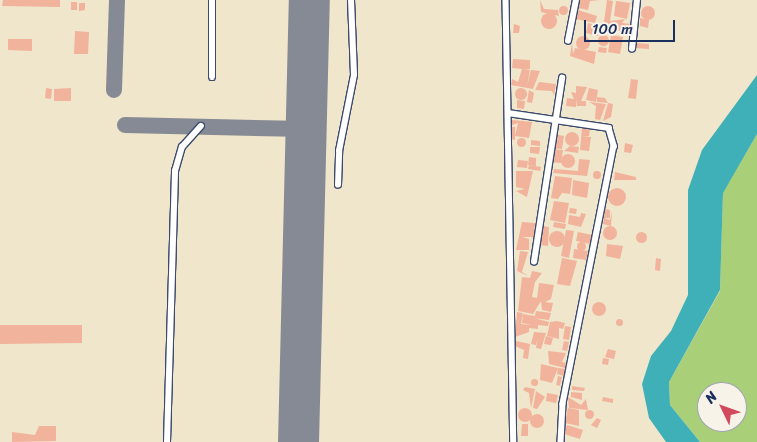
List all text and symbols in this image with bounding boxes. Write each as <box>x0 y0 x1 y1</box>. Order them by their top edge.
scale bar <box>587 10 678 42</box>
text: 100 m <box>592 16 633 42</box>
north arrow <box>697 382 747 432</box>
text: N <box>699 385 724 409</box>

